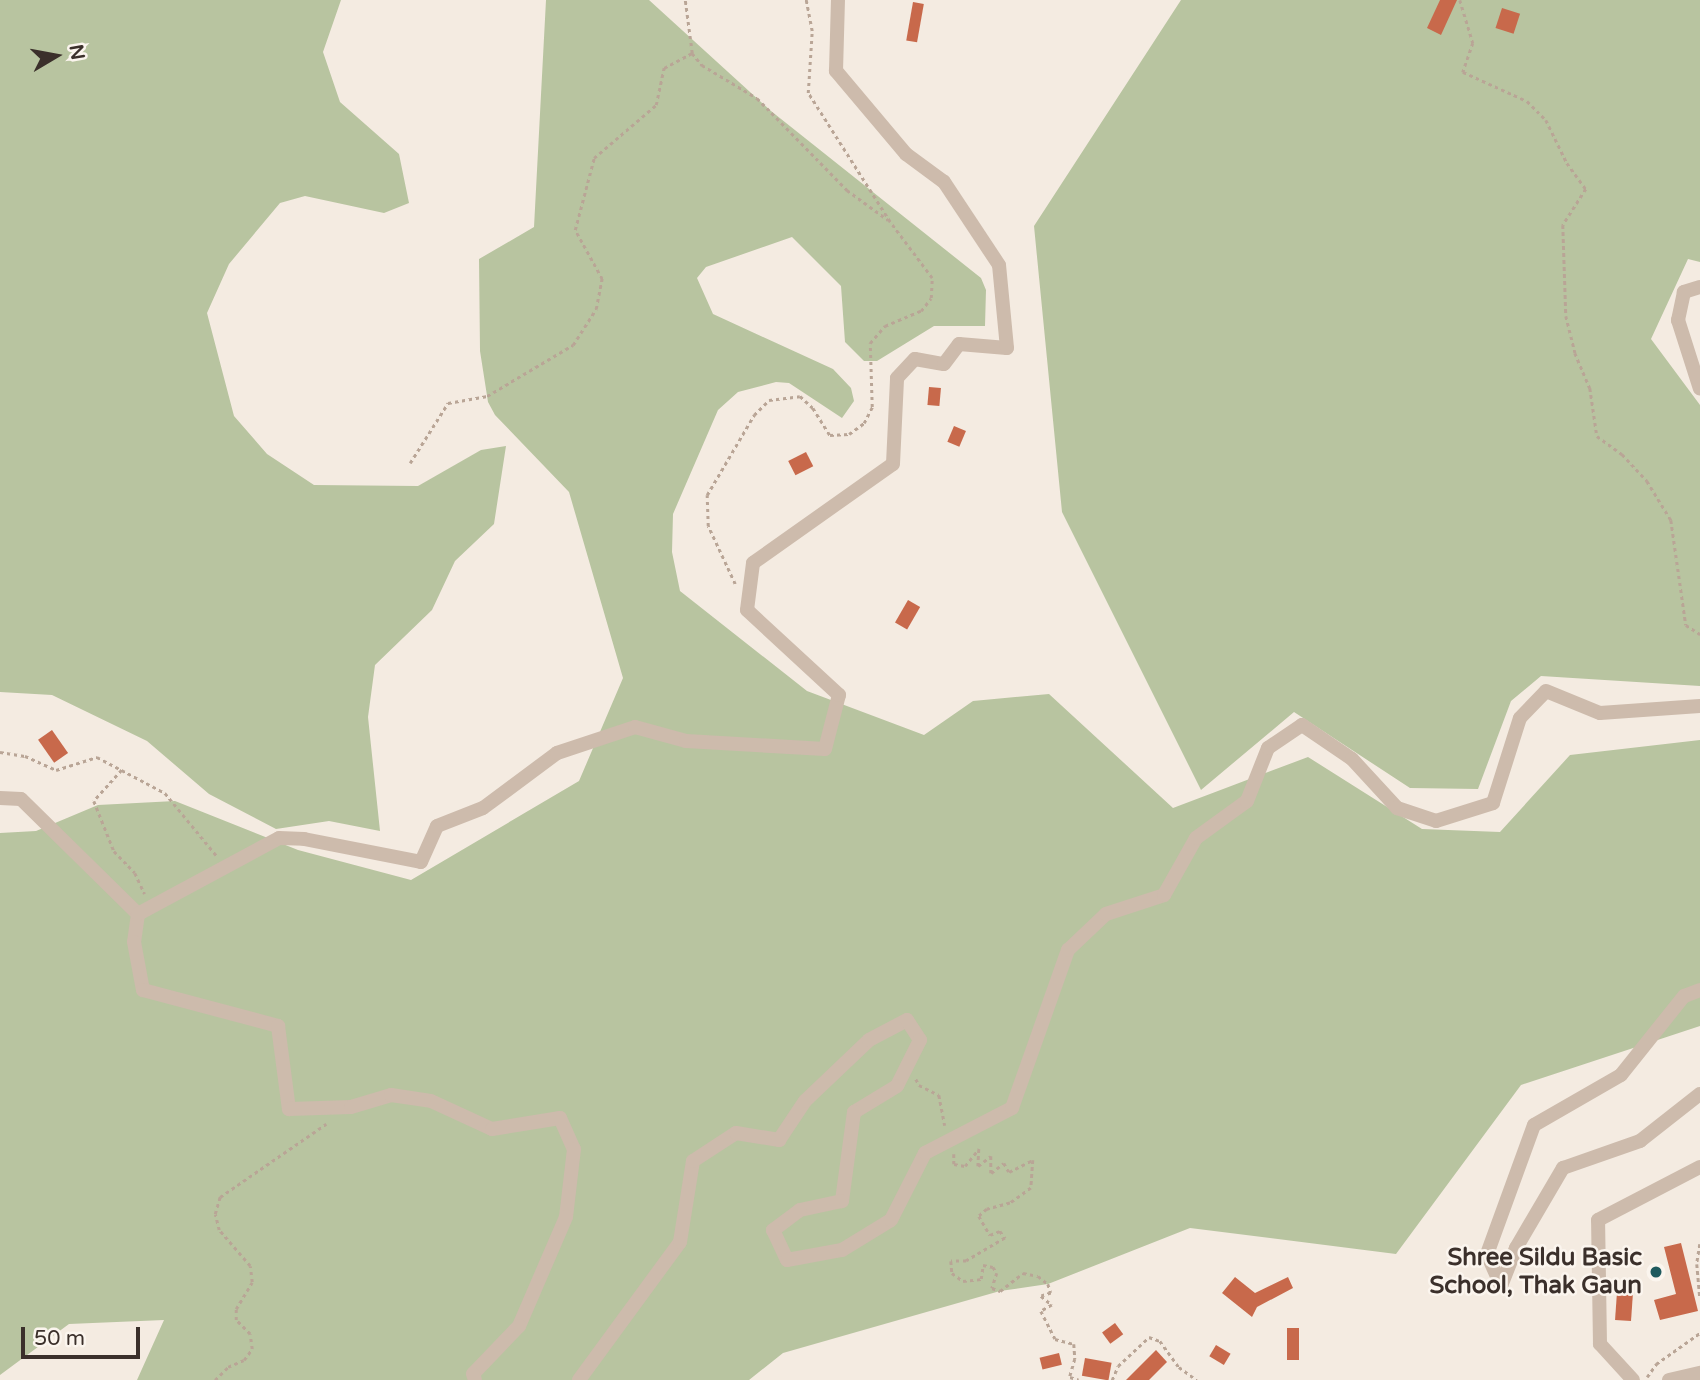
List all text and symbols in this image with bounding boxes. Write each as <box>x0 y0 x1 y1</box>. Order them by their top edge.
north arrow <box>21 21 91 91</box>
text: N <box>65 43 89 62</box>
place label: Shree Sildu Basic School, Thak Gaun <box>1429 1244 1642 1300</box>
marker: Shree Sildu Basic School, Thak Gaun <box>1648 1264 1664 1280</box>
scale bar <box>24 1314 144 1358</box>
text: 50 m <box>34 1326 85 1351</box>

